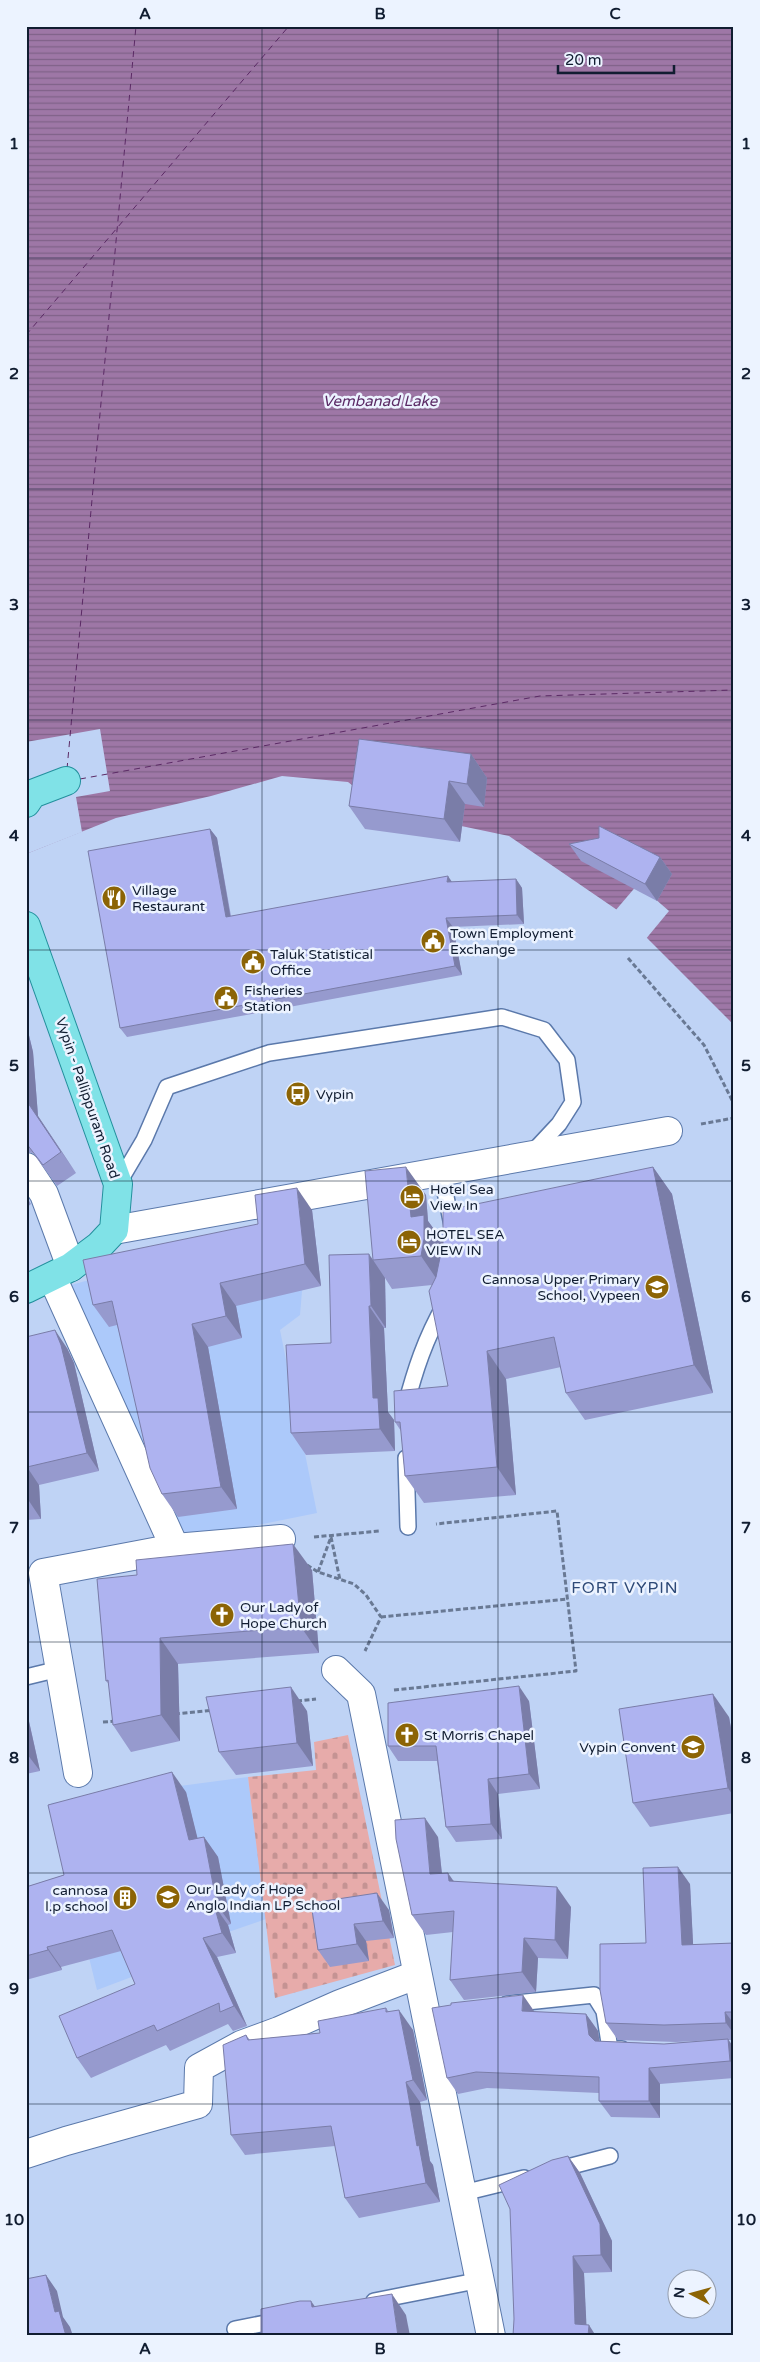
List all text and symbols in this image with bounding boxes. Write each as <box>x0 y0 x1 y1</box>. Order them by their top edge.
text: A <box>139 4 151 24</box>
text: B <box>374 4 386 24</box>
text: C <box>609 4 621 24</box>
scale bar <box>558 42 674 74</box>
text: 20 m <box>565 51 602 69</box>
text: 1 <box>9 134 19 154</box>
text: 1 <box>741 134 751 154</box>
text: 2 <box>9 364 19 384</box>
text: 2 <box>741 364 751 384</box>
water label: Vembanad Lake <box>323 392 439 410</box>
text: 3 <box>9 595 19 615</box>
text: 3 <box>741 595 751 615</box>
text: 4 <box>9 826 19 846</box>
text: 4 <box>741 826 751 846</box>
place label: Village Restaurant <box>132 882 206 915</box>
restaurant icon: Village Restaurant <box>101 885 127 911</box>
place label: Town Employment Exchange <box>450 925 574 958</box>
public building icon: Town Employment Exchange <box>420 928 446 954</box>
place label: Taluk Statistical Office <box>270 946 373 979</box>
public building icon: Taluk Statistical Office <box>240 949 266 975</box>
place label: Fisheries Station <box>244 982 303 1015</box>
public building icon: Fisheries Station <box>213 985 239 1011</box>
street label: Vypin - Pallippuram Road <box>52 1015 123 1181</box>
text: 5 <box>9 1056 19 1076</box>
text: 5 <box>741 1056 751 1076</box>
bus stop icon: Vypin <box>285 1081 311 1107</box>
place label: Vypin <box>316 1086 354 1103</box>
place label: Hotel Sea View In <box>430 1181 494 1214</box>
hotel icon: Hotel Sea View In <box>399 1184 425 1210</box>
place label: HOTEL SEA VIEW IN <box>426 1226 505 1259</box>
hotel icon: HOTEL SEA VIEW IN <box>396 1229 422 1255</box>
place label: Cannosa Upper Primary School, Vypeen <box>482 1271 640 1304</box>
school or university icon: Cannosa Upper Primary School, Vypeen <box>644 1274 670 1300</box>
text: 6 <box>9 1287 19 1307</box>
text: 6 <box>741 1287 751 1307</box>
text: 7 <box>9 1518 19 1538</box>
text: 7 <box>741 1518 751 1538</box>
district label: FORT VYPIN <box>571 1578 679 1598</box>
place label: Our Lady of Hope Church <box>240 1599 327 1632</box>
church icon: Our Lady of Hope Church <box>209 1602 235 1628</box>
church icon: St Morris Chapel <box>394 1722 420 1748</box>
place label: St Morris Chapel <box>424 1727 534 1744</box>
school or university icon: Vypin Convent <box>680 1734 706 1760</box>
place label: Vypin Convent <box>579 1739 677 1756</box>
text: 8 <box>9 1748 19 1768</box>
text: 8 <box>741 1748 751 1768</box>
place label: Our Lady of Hope Anglo Indian LP School <box>186 1881 340 1914</box>
place label: cannosa l.p school <box>45 1882 108 1915</box>
school or university icon: Our Lady of Hope Anglo Indian LP School <box>155 1884 181 1910</box>
building icon: cannosa l.p school <box>112 1885 138 1911</box>
text: 9 <box>9 1979 19 1999</box>
text: 9 <box>741 1979 751 1999</box>
text: 10 <box>4 2210 24 2230</box>
text: 10 <box>736 2210 756 2230</box>
north arrow <box>668 2270 718 2320</box>
text: N <box>671 2286 689 2299</box>
text: A <box>139 2339 151 2359</box>
text: B <box>374 2339 386 2359</box>
text: C <box>609 2339 621 2359</box>

